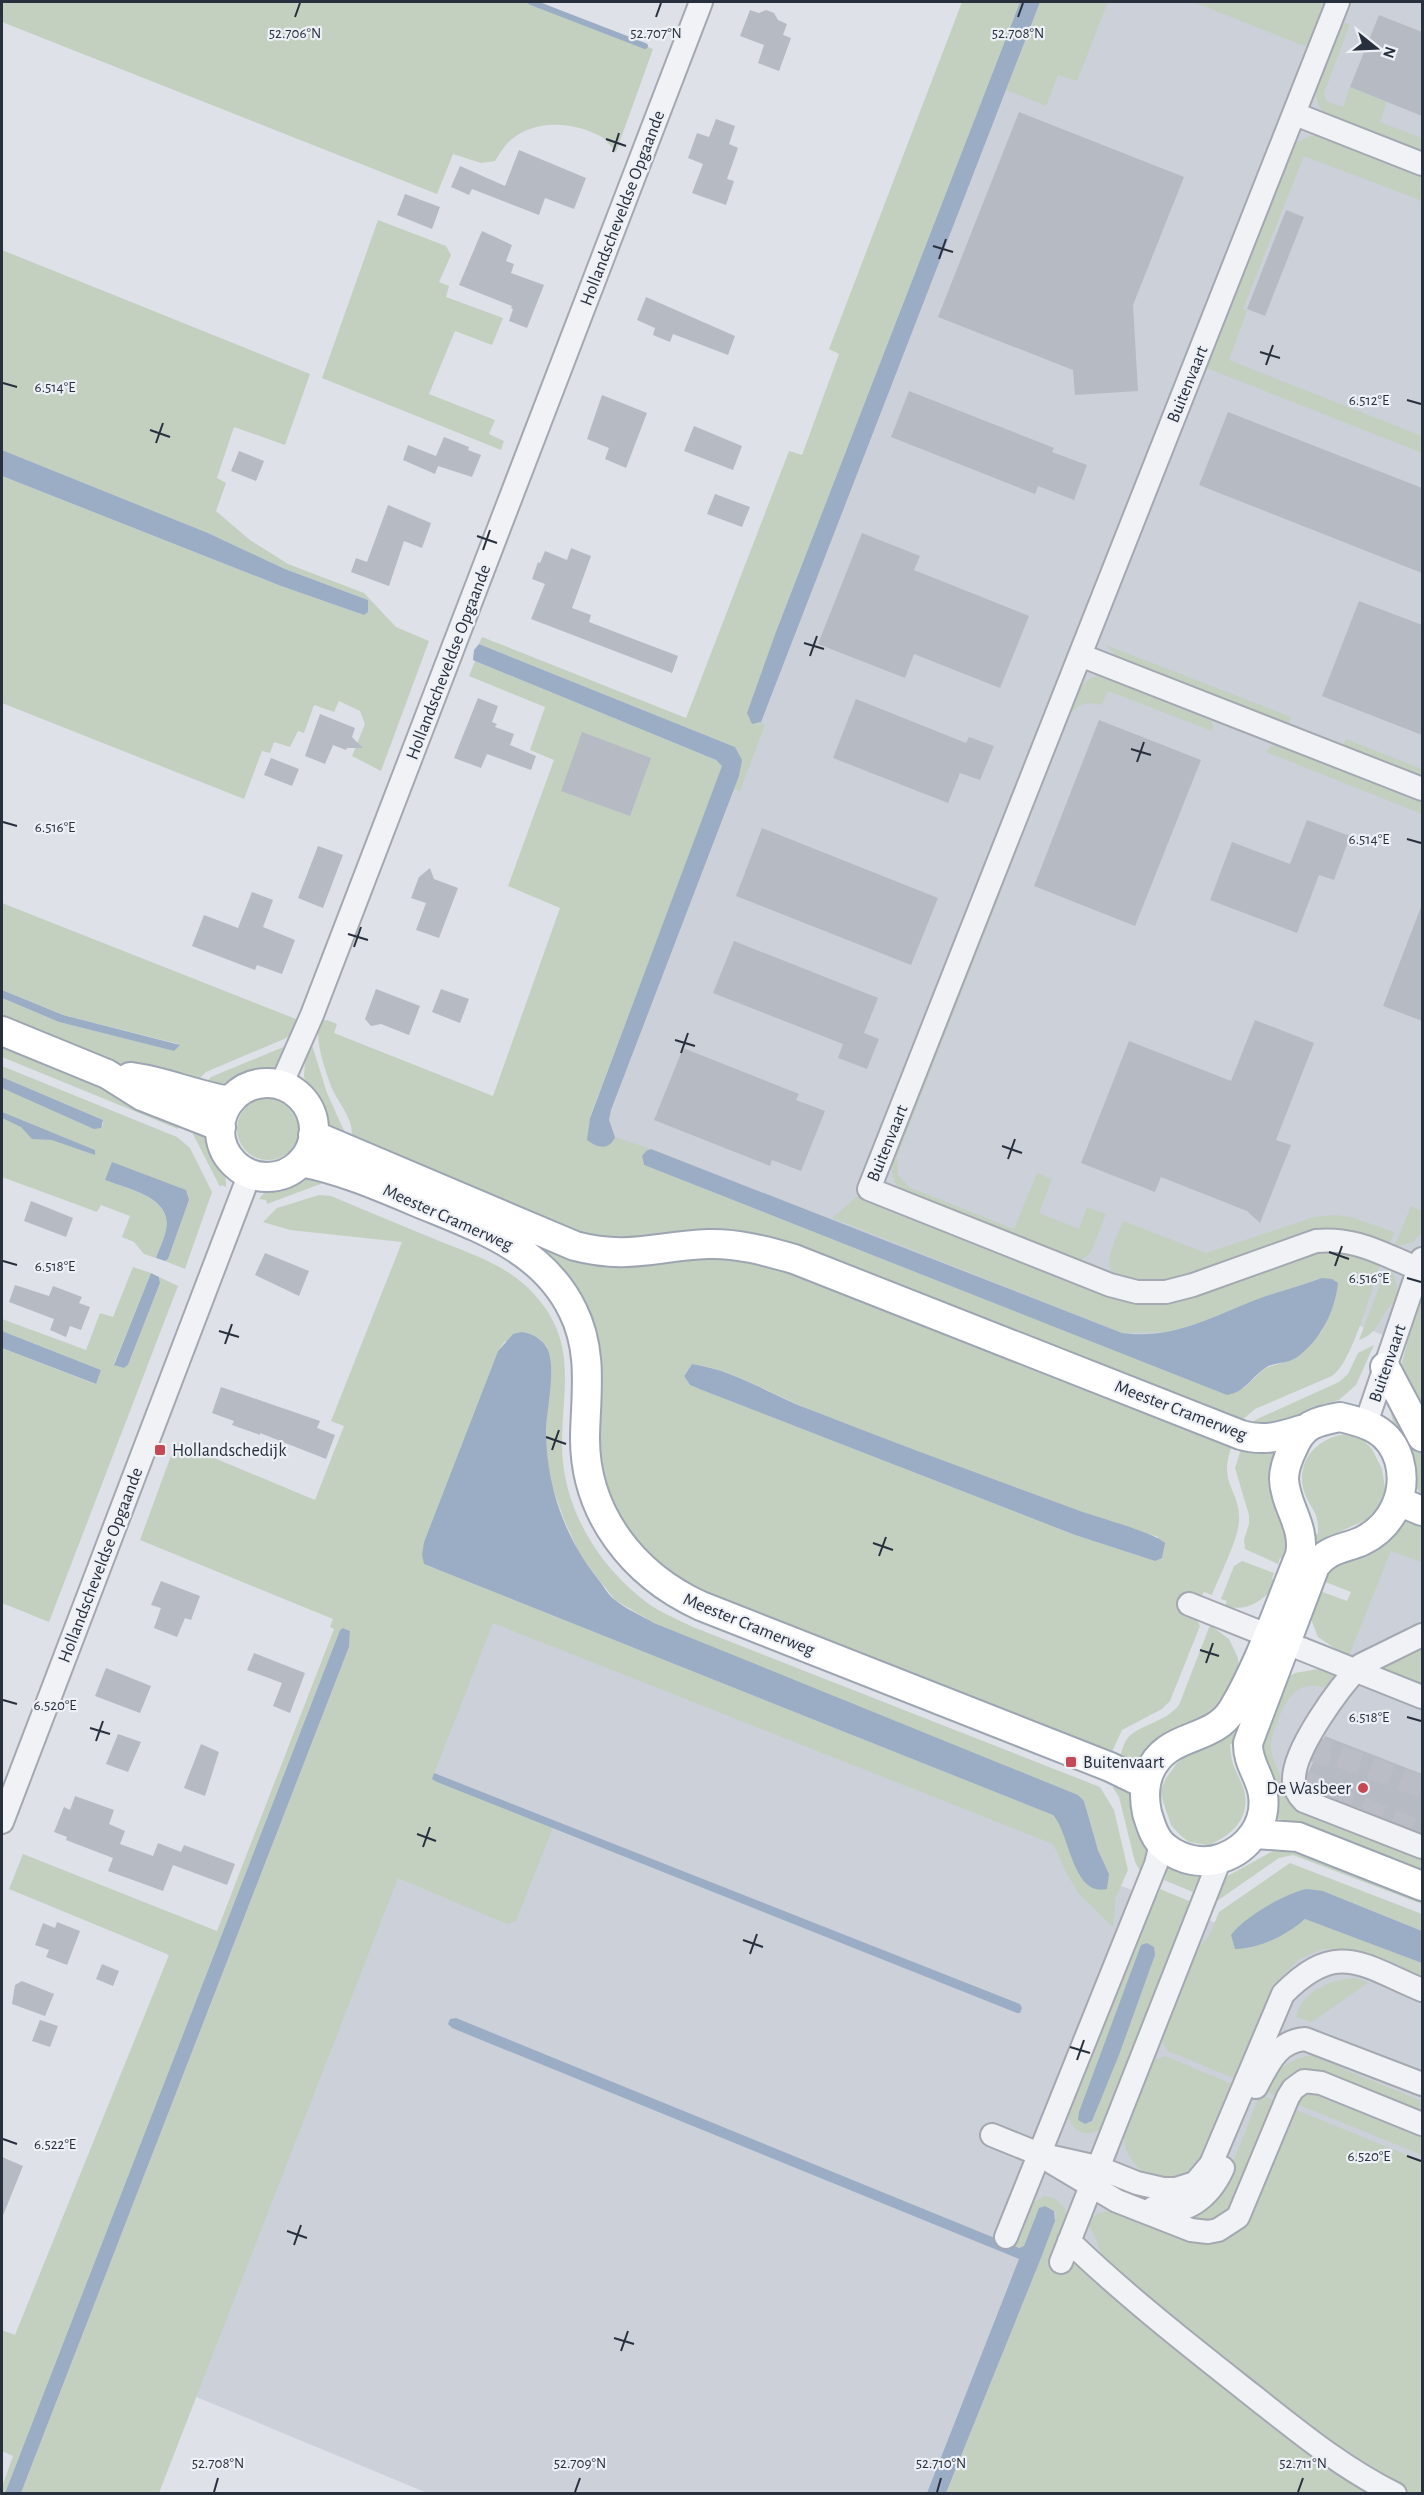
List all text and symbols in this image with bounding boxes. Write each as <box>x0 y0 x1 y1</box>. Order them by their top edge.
north arrow <box>1346 18 1406 78</box>
text: 52.706°N <box>269 26 321 41</box>
text: 52.707°N <box>630 26 682 41</box>
text: 52.708°N <box>992 26 1044 41</box>
text: N <box>1380 45 1399 60</box>
street label: Hollandscheveldse Opgaande <box>577 108 669 308</box>
street label: Buitenvaart <box>1164 343 1212 425</box>
text: 6.514°E <box>35 380 75 395</box>
text: 6.512°E <box>1349 393 1389 408</box>
street label: Hollandscheveldse Opgaande <box>403 562 495 762</box>
text: 6.516°E <box>35 820 75 835</box>
text: 6.514°E <box>1349 832 1389 847</box>
street label: Buitenvaart <box>864 1102 912 1184</box>
street label: Meester Cramerweg <box>380 1181 515 1255</box>
text: 6.518°E <box>35 1259 75 1274</box>
text: 6.516°E <box>1349 1271 1389 1286</box>
street label: Buitenvaart <box>1366 1322 1410 1405</box>
street label: Meester Cramerweg <box>1112 1377 1249 1444</box>
place label: Hollandschedijk <box>172 1442 287 1460</box>
marker: Hollandschedijk <box>153 1443 167 1457</box>
street label: Hollandscheveldse Opgaande <box>55 1465 147 1665</box>
street label: Meester Cramerweg <box>680 1590 817 1660</box>
text: 6.520°E <box>33 1698 77 1713</box>
text: 6.518°E <box>1349 1710 1389 1725</box>
place label: Buitenvaart <box>1083 1754 1165 1772</box>
marker: Buitenvaart <box>1064 1755 1078 1769</box>
place label: De Wasbeer <box>1266 1780 1351 1798</box>
marker: De Wasbeer <box>1356 1781 1370 1795</box>
text: 6.522°E <box>34 2137 76 2152</box>
text: 6.520°E <box>1347 2149 1391 2164</box>
text: 52.708°N <box>192 2456 244 2471</box>
text: 52.709°N <box>554 2456 606 2471</box>
text: 52.710°N <box>916 2456 966 2471</box>
text: 52.711°N <box>1279 2456 1327 2471</box>

